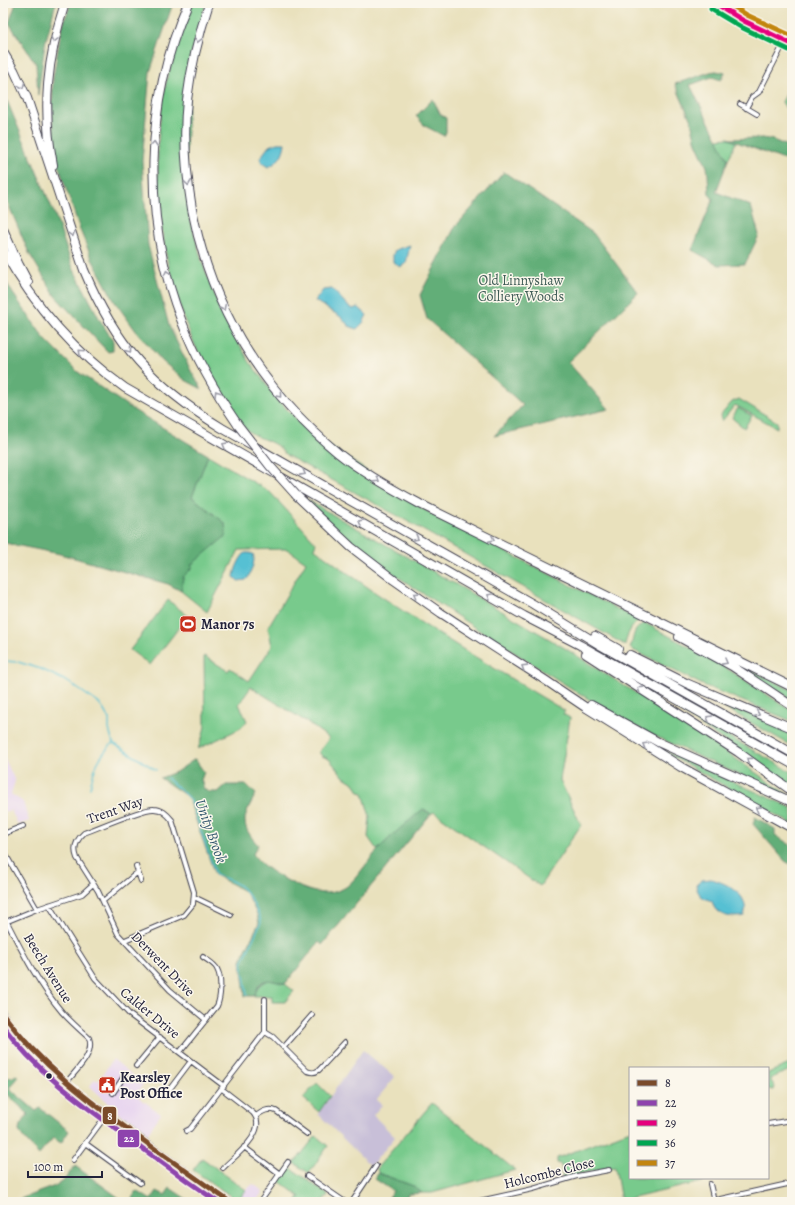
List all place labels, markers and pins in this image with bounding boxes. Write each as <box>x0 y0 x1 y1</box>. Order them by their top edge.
sports icon: Manor 7s <box>178 614 198 634</box>
place label: Manor 7s <box>201 615 255 634</box>
place label: Kearsley Post Office <box>120 1068 183 1103</box>
unlabelled marker <box>44 1071 54 1081</box>
public building icon: Kearsley Post Office <box>97 1075 117 1095</box>

